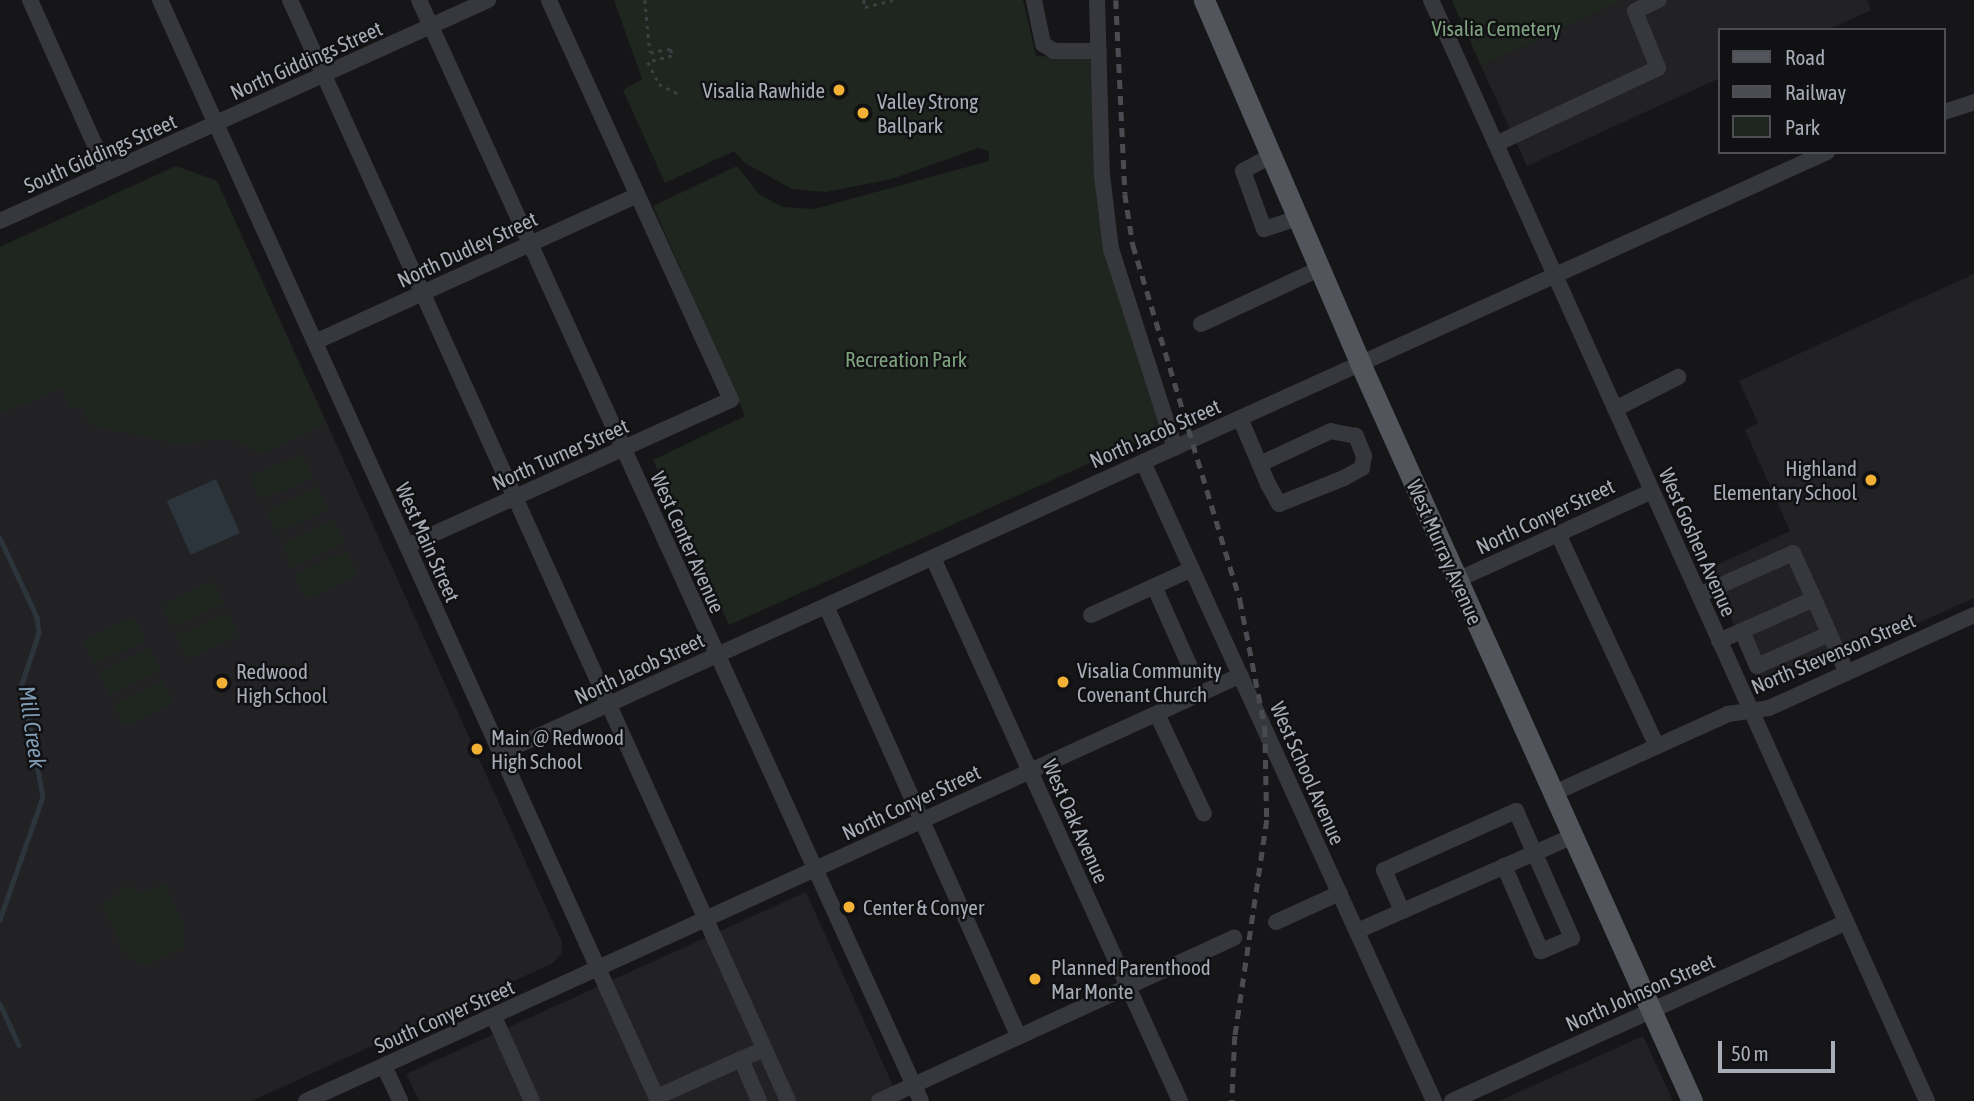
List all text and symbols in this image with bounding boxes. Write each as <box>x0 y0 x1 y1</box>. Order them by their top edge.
street label: North Giddings Street <box>226 15 386 105</box>
park label: Visalia Cemetery <box>1431 15 1561 41</box>
legend <box>1718 28 1946 154</box>
text: Road <box>1785 45 1825 69</box>
place label: Visalia Rawhide <box>702 77 825 103</box>
text: Railway <box>1785 80 1846 104</box>
marker: Visalia Rawhide <box>831 82 847 98</box>
place label: Valley Strong Ballpark <box>877 88 978 138</box>
marker: Valley Strong Ballpark <box>855 105 871 121</box>
street label: South Giddings Street <box>20 108 180 198</box>
text: Park <box>1785 115 1820 139</box>
street label: North Dudley Street <box>393 206 541 292</box>
park label: Recreation Park <box>845 346 967 372</box>
street label: North Jacob Street <box>1086 393 1224 473</box>
street label: North Turner Street <box>488 413 632 495</box>
place label: Highland Elementary School <box>1713 455 1857 505</box>
street label: West Goshen Avenue <box>1654 464 1742 620</box>
street label: West Center Avenue <box>646 467 730 617</box>
marker: Highland Elementary School <box>1863 472 1879 488</box>
street label: North Conyer Street <box>1472 473 1618 559</box>
street label: West Murray Avenue <box>1402 476 1488 628</box>
street label: West Main Street <box>390 478 466 606</box>
street label: North Stevenson Street <box>1747 607 1919 699</box>
street label: North Jacob Street <box>570 627 708 709</box>
place label: Visalia Community Covenant Church <box>1077 657 1222 707</box>
place label: Redwood High School <box>236 658 327 708</box>
marker: Visalia Community Covenant Church <box>1055 674 1071 690</box>
marker: Redwood High School <box>214 675 230 691</box>
water label: Mill Creek <box>13 684 51 770</box>
street label: West School Avenue <box>1265 698 1351 848</box>
place label: Main @ Redwood High School <box>491 724 624 774</box>
marker: Main @ Redwood High School <box>469 741 485 757</box>
street label: West Oak Avenue <box>1037 755 1115 887</box>
street label: North Conyer Street <box>838 759 984 845</box>
place label: Center & Conyer <box>863 894 984 920</box>
marker: Center & Conyer <box>841 899 857 915</box>
street label: North Johnson Street <box>1561 948 1719 1036</box>
place label: Planned Parenthood Mar Monte <box>1051 954 1211 1004</box>
marker: Planned Parenthood Mar Monte <box>1025 969 1045 989</box>
street label: South Conyer Street <box>370 974 518 1058</box>
scale bar <box>1722 1028 1839 1072</box>
text: 50 m <box>1731 1041 1769 1065</box>

